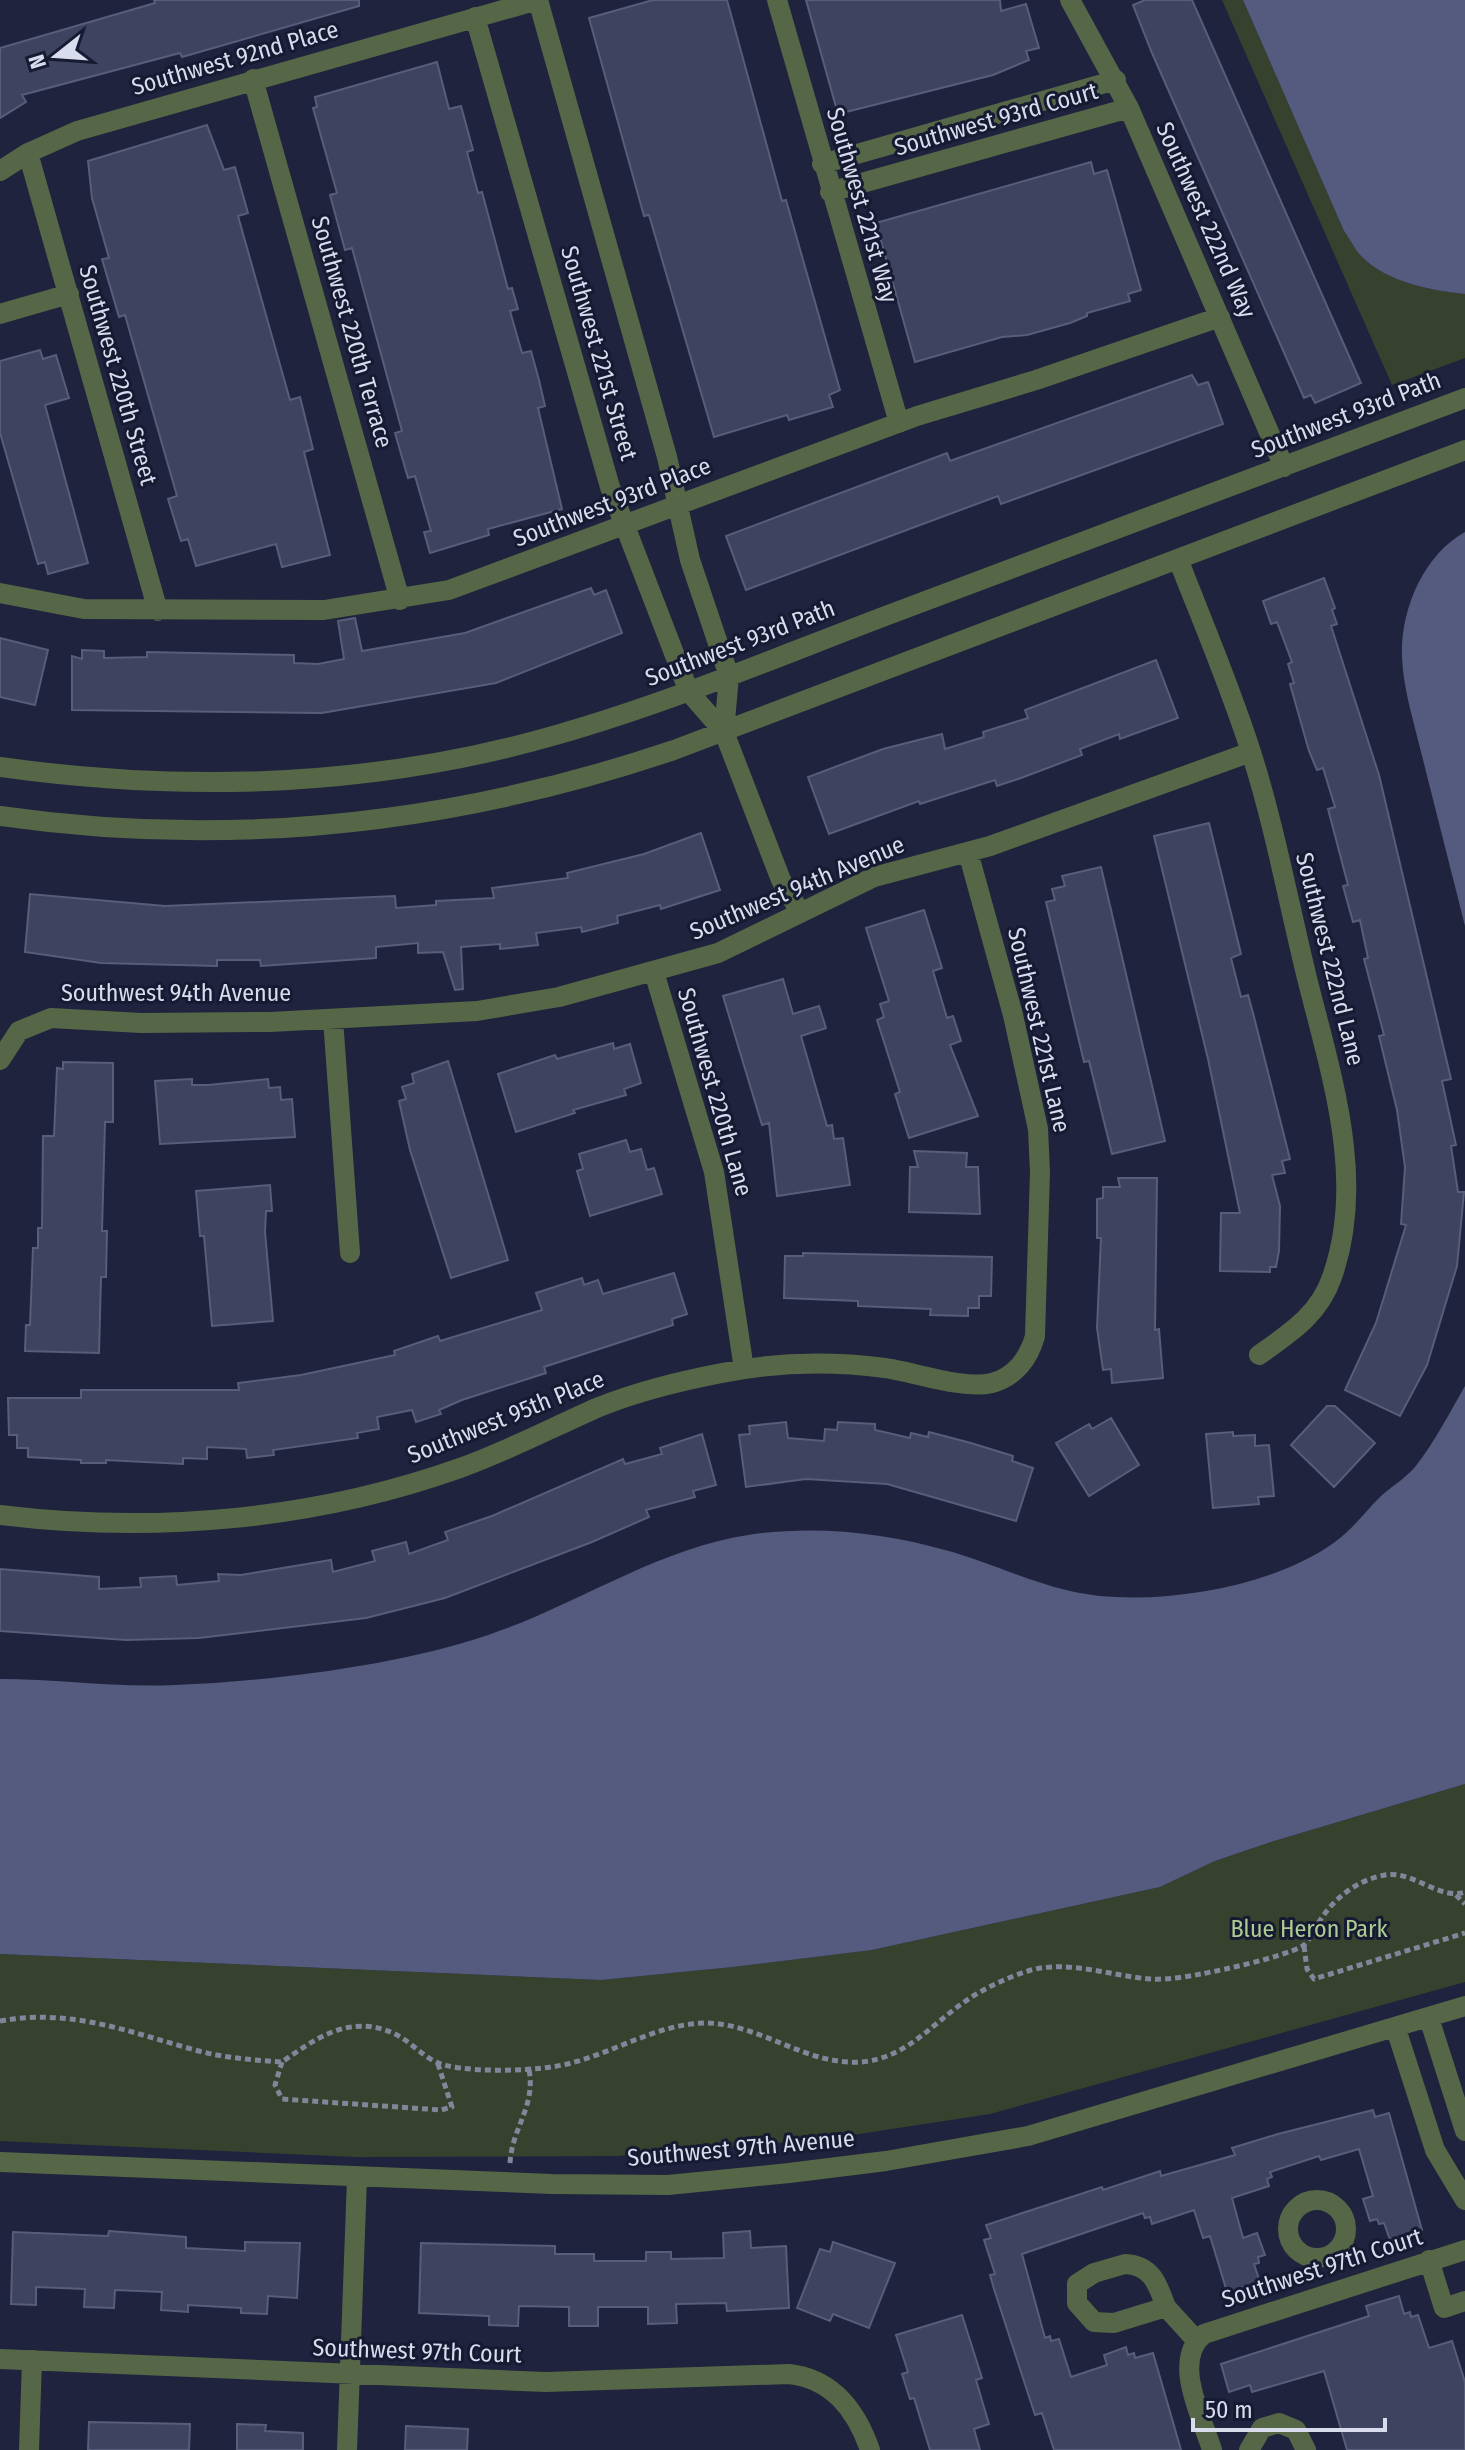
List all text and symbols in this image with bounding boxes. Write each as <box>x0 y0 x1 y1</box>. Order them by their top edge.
street label: Southwest 92nd Place <box>128 15 342 101</box>
north arrow <box>16 16 96 96</box>
text: N <box>23 51 52 72</box>
street label: Southwest 93rd Court <box>891 77 1101 161</box>
street label: Southwest 221st Way <box>821 104 903 306</box>
street label: Southwest 222nd Way <box>1150 118 1262 322</box>
street label: Southwest 220th Terrace <box>305 213 399 451</box>
street label: Southwest 221st Street <box>555 243 643 464</box>
street label: Southwest 220th Street <box>73 262 163 488</box>
street label: Southwest 93rd Path <box>1247 366 1445 464</box>
street label: Southwest 93rd Place <box>509 451 715 553</box>
street label: Southwest 93rd Path <box>641 594 839 692</box>
street label: Southwest 94th Avenue <box>686 830 908 946</box>
street label: Southwest 222nd Lane <box>1290 850 1370 1068</box>
street label: Southwest 221st Lane <box>1002 925 1076 1135</box>
street label: Southwest 94th Avenue <box>61 979 291 1007</box>
street label: Southwest 220th Lane <box>672 985 758 1199</box>
street label: Southwest 95th Place <box>404 1365 608 1469</box>
park label: Blue Heron Park <box>1230 1915 1388 1943</box>
street label: Southwest 97th Avenue <box>626 2124 856 2172</box>
street label: Southwest 97th Court <box>1218 2222 1426 2314</box>
street label: Southwest 97th Court <box>312 2333 522 2369</box>
scale bar <box>1193 2382 1385 2432</box>
text: 50 m <box>1205 2396 1253 2424</box>

